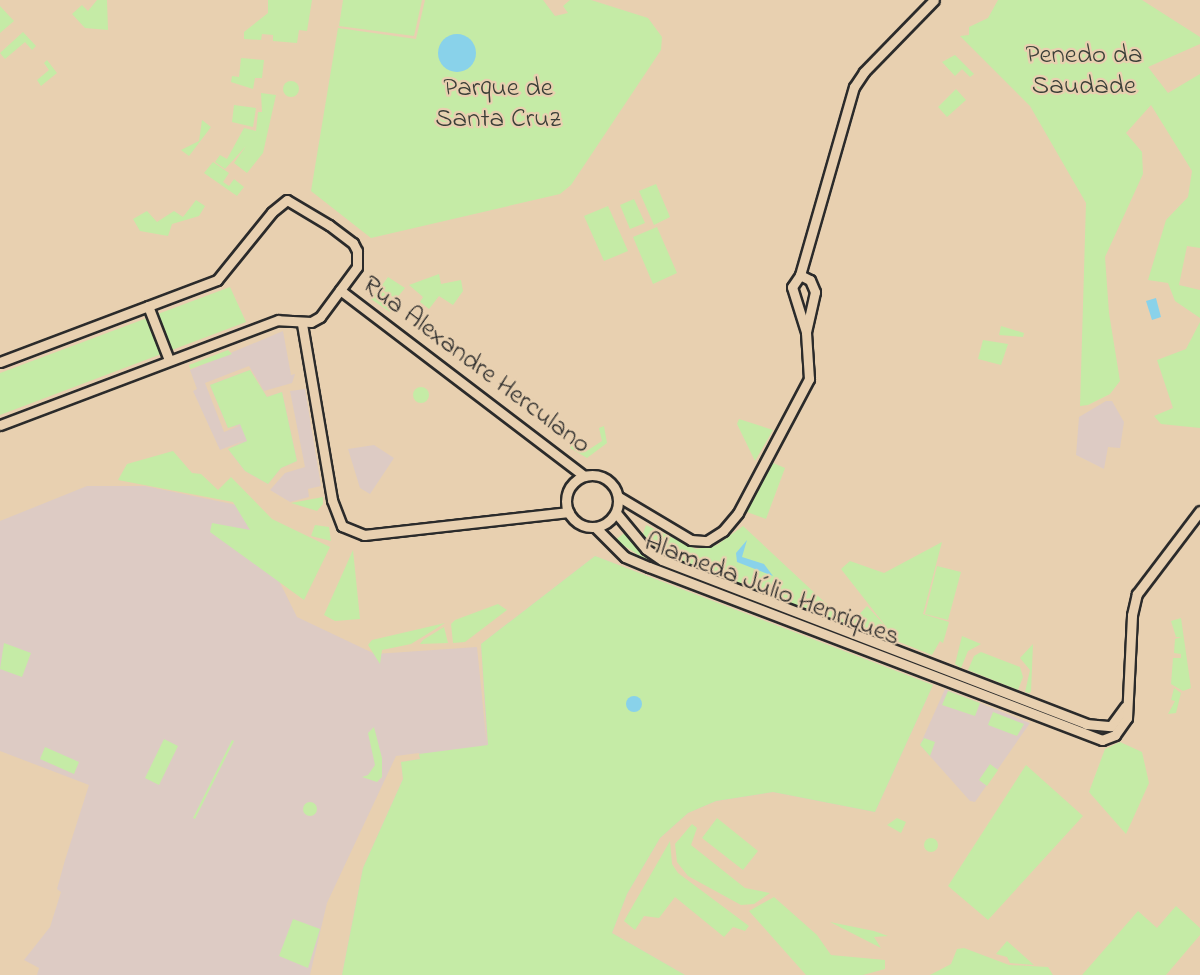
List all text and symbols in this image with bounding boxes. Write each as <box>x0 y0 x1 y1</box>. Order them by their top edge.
park label: Penedo da Saudade <box>1025 39 1143 102</box>
park label: Parque de Santa Cruz <box>435 72 561 135</box>
street label: Rua Alexandre Herculano <box>356 269 596 461</box>
street label: Alameda Júlio Henriques <box>640 526 904 654</box>

